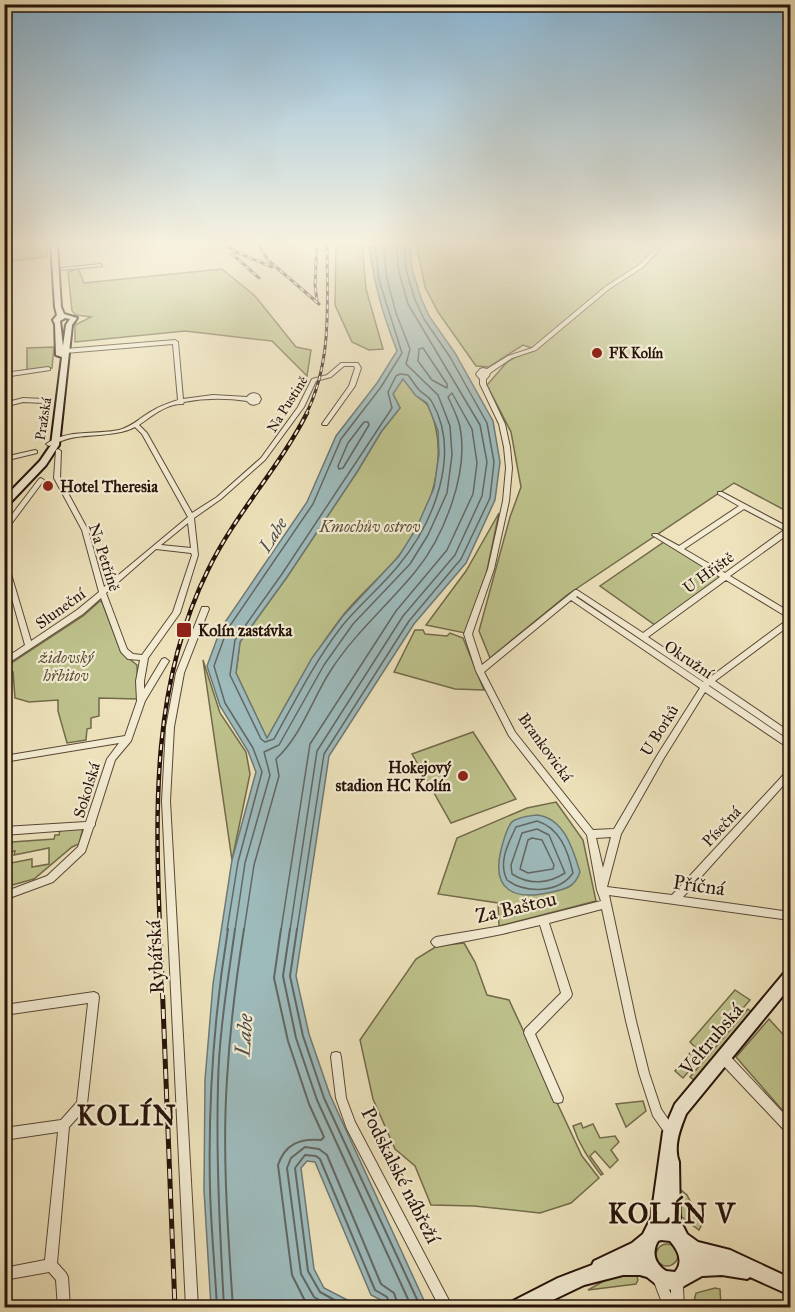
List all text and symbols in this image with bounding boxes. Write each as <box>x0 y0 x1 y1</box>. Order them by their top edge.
place label: FK Kolín <box>609 345 664 362</box>
marker: FK Kolín <box>590 346 604 360</box>
street label: Na Pustině <box>263 373 311 436</box>
street label: Pražská <box>32 396 55 442</box>
place label: Hotel Theresia <box>60 477 159 496</box>
marker: Hotel Theresia <box>41 479 55 493</box>
water label: Labe <box>254 513 293 557</box>
park label: Kmochův ostrov <box>319 517 420 536</box>
street label: Na Petříně <box>85 521 125 594</box>
street label: U Hřiště <box>679 547 738 597</box>
street label: Sluneční <box>32 584 89 633</box>
marker: Kolín zastávka <box>175 621 193 639</box>
place label: Kolín zastávka <box>198 621 293 640</box>
street label: Okružní <box>661 636 717 683</box>
park label: židovský hřbitov <box>38 648 95 685</box>
street label: U Borků <box>636 701 683 759</box>
street label: Brankovická <box>514 709 577 786</box>
place label: Hokejový stadion HC Kolín <box>335 758 453 795</box>
street label: Sokolská <box>69 760 104 820</box>
marker: Hokejový stadion HC Kolín <box>456 769 470 783</box>
street label: Písečná <box>698 802 745 850</box>
street label: Příčná <box>672 870 727 901</box>
street label: Za Baštou <box>473 886 559 928</box>
street label: Rybářská <box>141 919 169 994</box>
street label: Veltrubská <box>673 998 748 1080</box>
water label: Labe <box>229 1012 259 1058</box>
district label: KOLÍN <box>77 1097 177 1132</box>
street label: Podskalské nábřeží <box>356 1103 446 1249</box>
district label: KOLÍN V <box>608 1195 737 1230</box>

